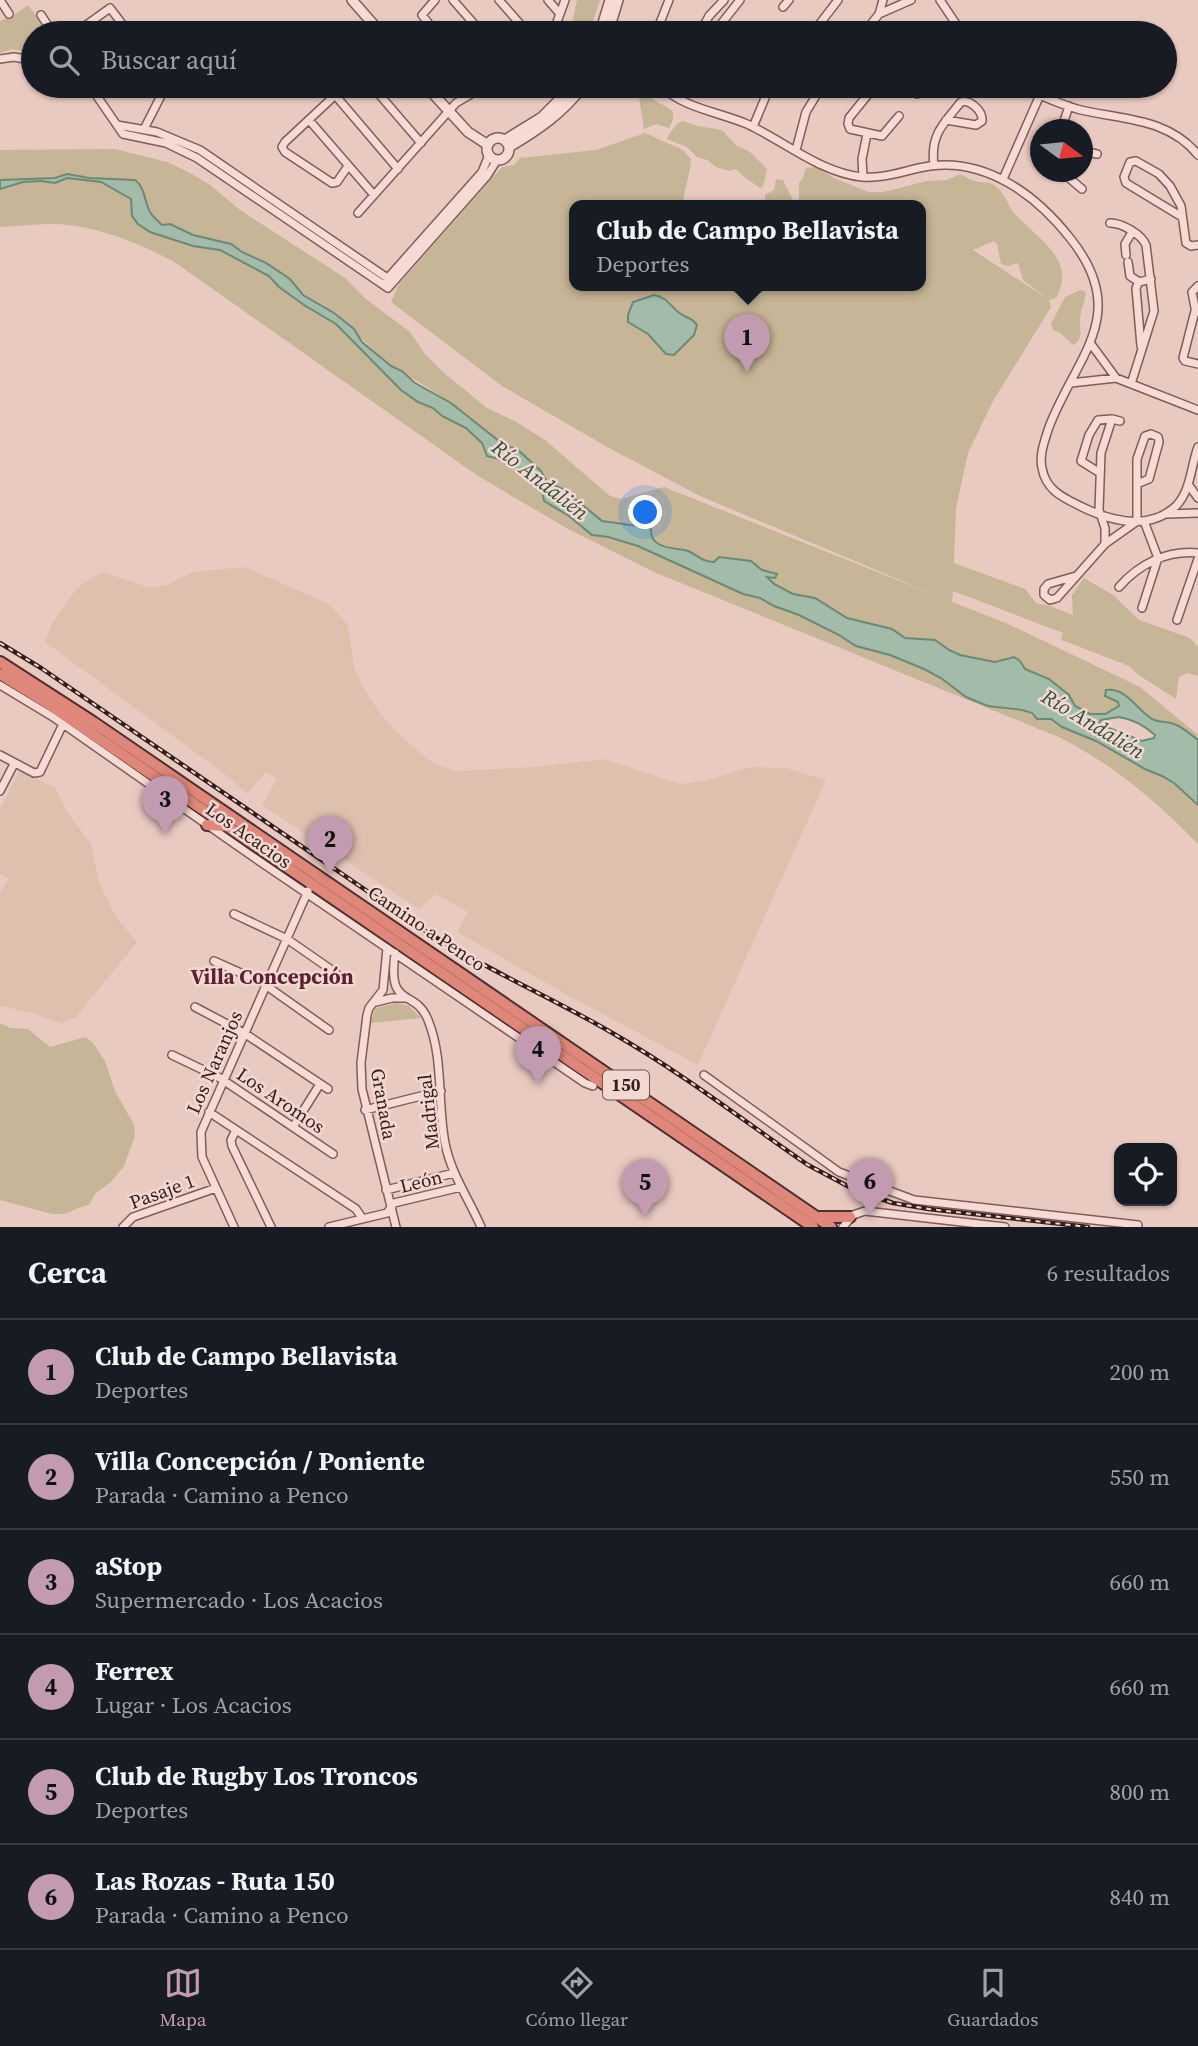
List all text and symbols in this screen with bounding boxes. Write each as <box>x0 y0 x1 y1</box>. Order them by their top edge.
search box <box>21 21 1177 98</box>
icon: search <box>45 41 83 79</box>
text: Buscar aquí <box>101 42 237 78</box>
north arrow <box>1030 119 1093 182</box>
popup <box>569 200 926 291</box>
text: Club de Campo Bellavista <box>596 212 899 248</box>
text: Deportes <box>596 248 689 280</box>
pin: 1 <box>724 314 770 372</box>
water label: Río Andalién <box>485 432 595 527</box>
your location <box>628 495 662 529</box>
water label: Río Andalién <box>1036 681 1150 766</box>
pin: 3 <box>142 776 188 834</box>
street label: Los Acacios <box>201 796 297 874</box>
pin: 2 <box>307 816 353 874</box>
street label: Camino a Penco <box>363 879 491 977</box>
district label: Villa Concepción <box>190 962 354 991</box>
street label: Los Naranjos <box>180 1006 248 1118</box>
pin: 4 <box>515 1026 561 1084</box>
street label: Los Aromos <box>232 1061 330 1139</box>
street label: Granada <box>365 1066 403 1142</box>
road number: 150 <box>603 1070 649 1100</box>
street label: Madrigal <box>411 1073 445 1151</box>
map controls <box>1114 1143 1177 1206</box>
button: locate <box>1114 1143 1177 1206</box>
pin: 6 <box>847 1158 893 1216</box>
pin: 5 <box>622 1159 668 1217</box>
street label: León <box>397 1163 445 1199</box>
street label: Pasaje 1 <box>126 1167 198 1215</box>
text: Cerca <box>28 1252 107 1293</box>
text: 6 resultados <box>1047 1257 1170 1289</box>
text: Club de Campo Bellavista <box>95 1338 398 1374</box>
text: 1 <box>45 1356 57 1388</box>
text: 200 m <box>1109 1356 1170 1388</box>
text: Deportes <box>95 1374 188 1406</box>
text: Villa Concepción / Poniente <box>95 1443 425 1479</box>
text: 2 <box>45 1461 57 1493</box>
text: 550 m <box>1109 1461 1170 1493</box>
text: Parada · Camino a Penco <box>95 1479 349 1511</box>
text: aStop <box>95 1548 162 1584</box>
text: 3 <box>45 1566 57 1598</box>
text: 660 m <box>1109 1566 1170 1598</box>
text: Supermercado · Los Acacios <box>95 1584 383 1616</box>
text: Ferrex <box>95 1653 174 1689</box>
text: 4 <box>45 1671 57 1703</box>
text: 660 m <box>1109 1671 1170 1703</box>
text: Lugar · Los Acacios <box>95 1689 292 1721</box>
text: Club de Rugby Los Troncos <box>95 1758 418 1794</box>
text: 5 <box>45 1776 57 1808</box>
text: 800 m <box>1109 1776 1170 1808</box>
text: Deportes <box>95 1794 188 1826</box>
text: Las Rozas - Ruta 150 <box>95 1863 335 1899</box>
text: 6 <box>45 1881 57 1913</box>
text: 840 m <box>1109 1881 1170 1913</box>
text: Parada · Camino a Penco <box>95 1899 349 1931</box>
tab: Mapa <box>160 1964 206 2032</box>
tab: Cómo llegar <box>526 1964 628 2032</box>
tab: Guardados <box>947 1964 1038 2032</box>

